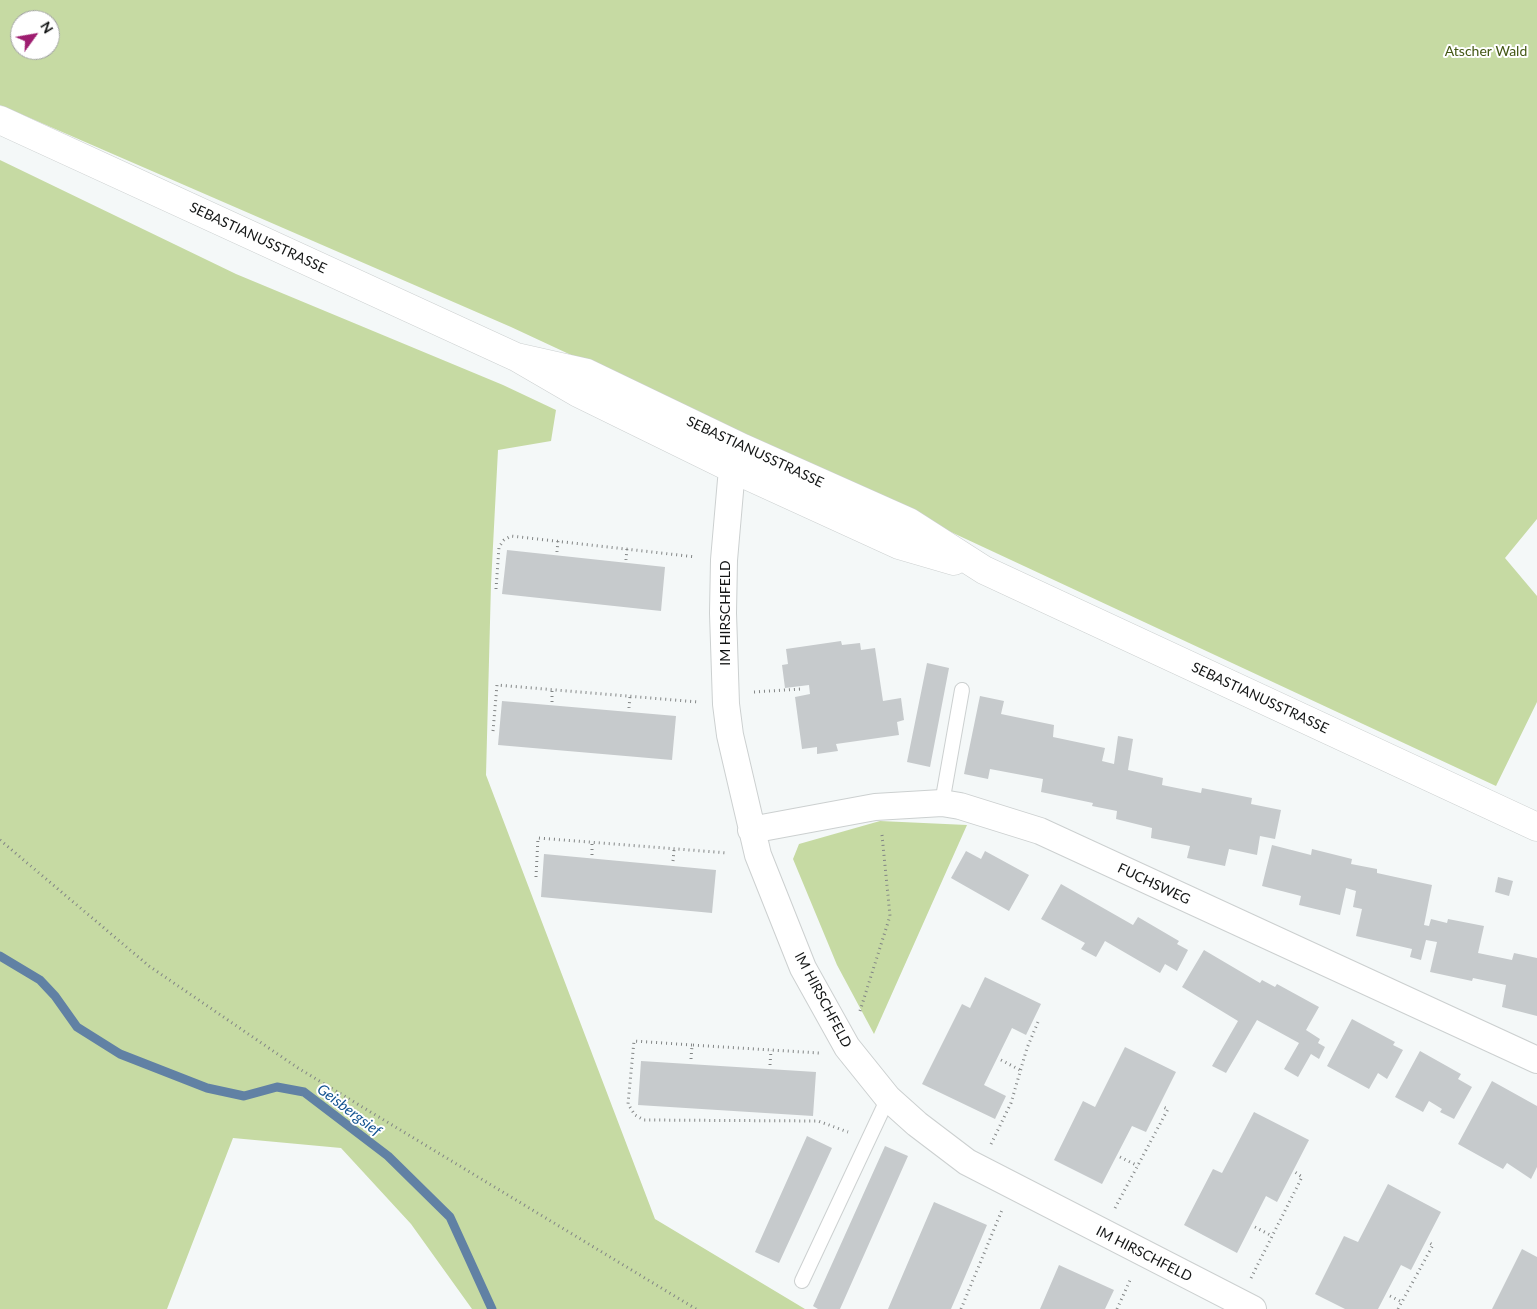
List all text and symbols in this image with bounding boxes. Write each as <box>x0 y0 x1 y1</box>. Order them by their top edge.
north arrow <box>10 10 60 60</box>
text: N <box>37 18 57 36</box>
park label: Atscher Wald <box>1445 43 1527 59</box>
street label: SEBASTIANUSSTRASSE <box>187 199 329 277</box>
street label: SEBASTIANUSSTRASSE <box>684 413 826 491</box>
street label: IM HIRSCHFELD <box>717 560 733 666</box>
street label: SEBASTIANUSSTRASSE <box>1189 659 1331 737</box>
street label: FUCHSWEG <box>1115 860 1193 908</box>
street label: IM HIRSCHFELD <box>791 950 855 1050</box>
water label: Geisbergsief <box>313 1080 385 1140</box>
street label: IM HIRSCHFELD <box>1093 1223 1195 1285</box>

